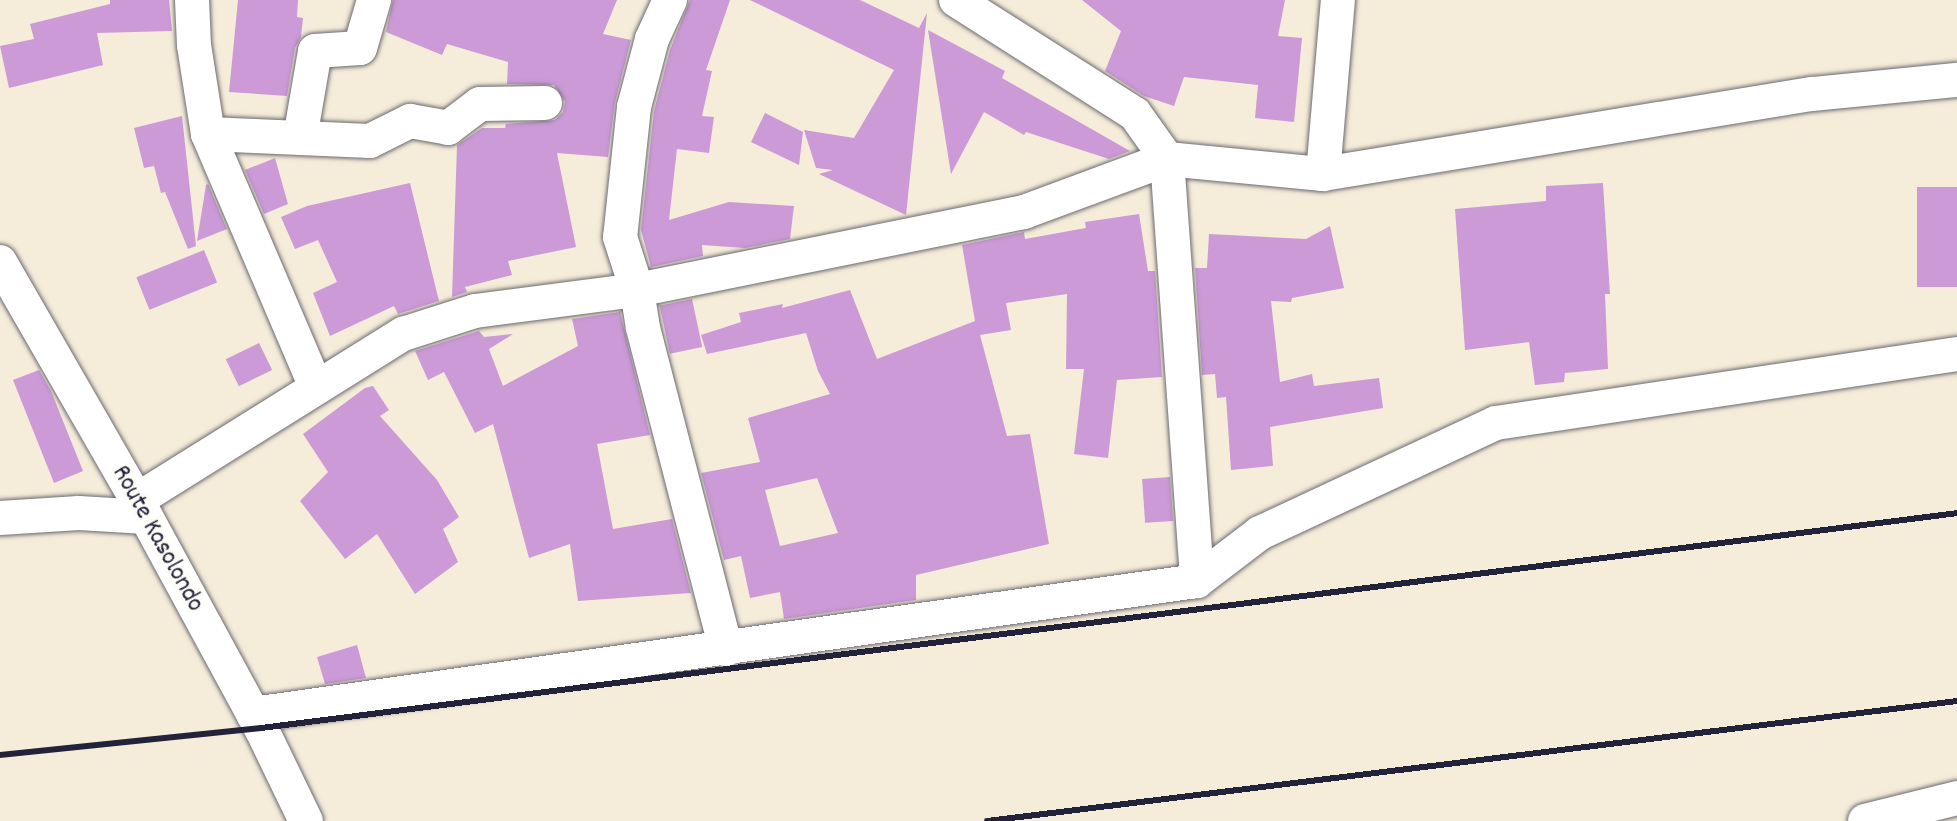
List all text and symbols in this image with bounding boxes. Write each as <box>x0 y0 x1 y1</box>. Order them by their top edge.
street label: Route Kasolondo <box>104 460 210 618</box>

